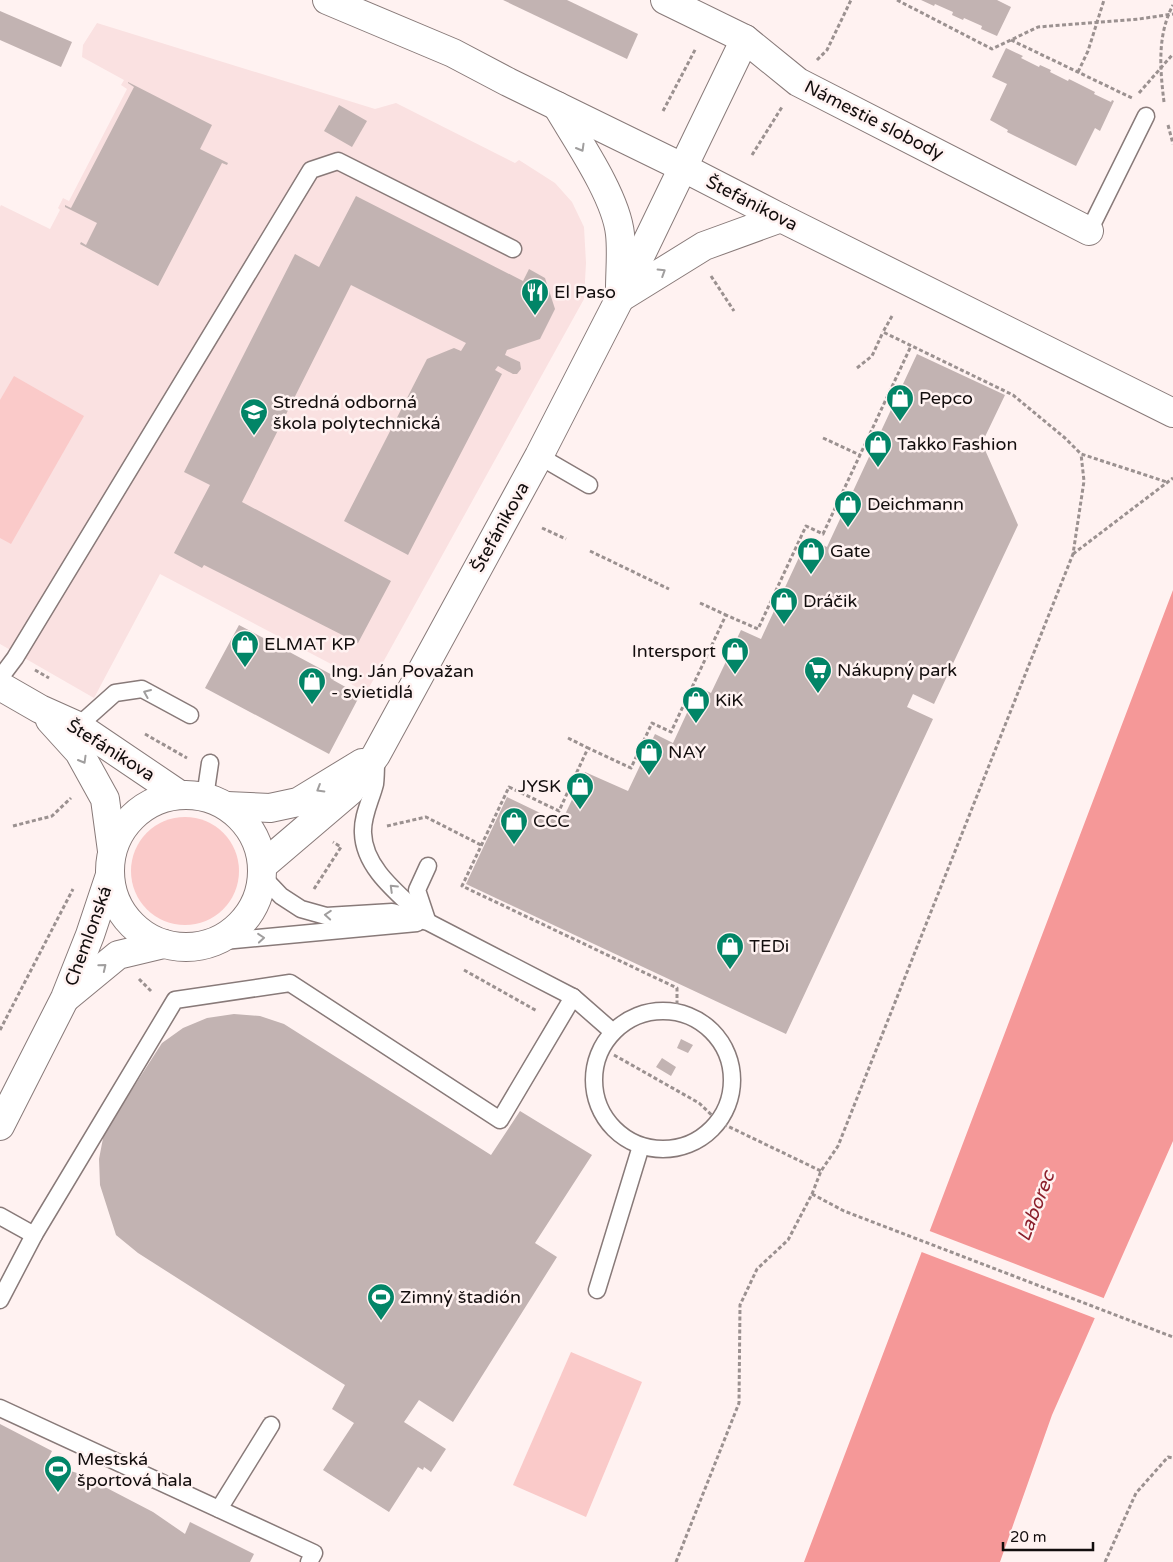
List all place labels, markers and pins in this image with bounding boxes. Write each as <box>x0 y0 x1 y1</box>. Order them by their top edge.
restaurant icon: El Paso <box>520 277 550 316</box>
place label: El Paso <box>554 281 616 303</box>
shop icon: Pepco <box>885 383 915 422</box>
place label: Pepco <box>919 387 973 409</box>
place label: Stredná odborná škola polytechnická <box>273 391 441 434</box>
school or university icon: Stredná odborná škola polytechnická <box>239 397 269 436</box>
shop icon: Takko Fashion <box>863 429 893 468</box>
place label: Takko Fashion <box>897 433 1017 455</box>
shop icon: Deichmann <box>833 489 863 528</box>
place label: Deichmann <box>867 493 964 515</box>
shop icon: Gate <box>796 536 826 575</box>
place label: Gate <box>830 540 870 562</box>
shop icon: Dráčik <box>769 586 799 625</box>
place label: Dráčik <box>803 590 857 612</box>
shop icon: ELMAT KP <box>230 629 260 668</box>
place label: ELMAT KP <box>264 633 355 655</box>
shop icon: Intersport <box>720 636 750 675</box>
place label: Intersport <box>632 640 716 662</box>
supermarket icon: Nákupný park <box>803 655 833 694</box>
place label: Nákupný park <box>837 659 957 681</box>
place label: Ing. Ján Považan - svietidlá <box>331 660 474 703</box>
shop icon: Ing. Ján Považan - svietidlá <box>297 666 327 705</box>
shop icon: KiK <box>681 685 711 724</box>
place label: KiK <box>715 689 743 711</box>
shop icon: NAY <box>634 737 664 776</box>
place label: NAY <box>668 741 707 763</box>
shop icon: JYSK <box>565 771 595 810</box>
place label: JYSK <box>518 775 561 797</box>
shop icon: CCC <box>499 806 529 845</box>
place label: CCC <box>533 810 570 832</box>
shop icon: TEDi <box>715 931 745 970</box>
place label: TEDi <box>749 935 789 957</box>
sports icon: Zimný štadión <box>366 1282 396 1321</box>
place label: Zimný štadión <box>400 1286 521 1308</box>
place label: Mestská športová hala <box>77 1448 192 1491</box>
sports icon: Mestská športová hala <box>43 1454 73 1493</box>

